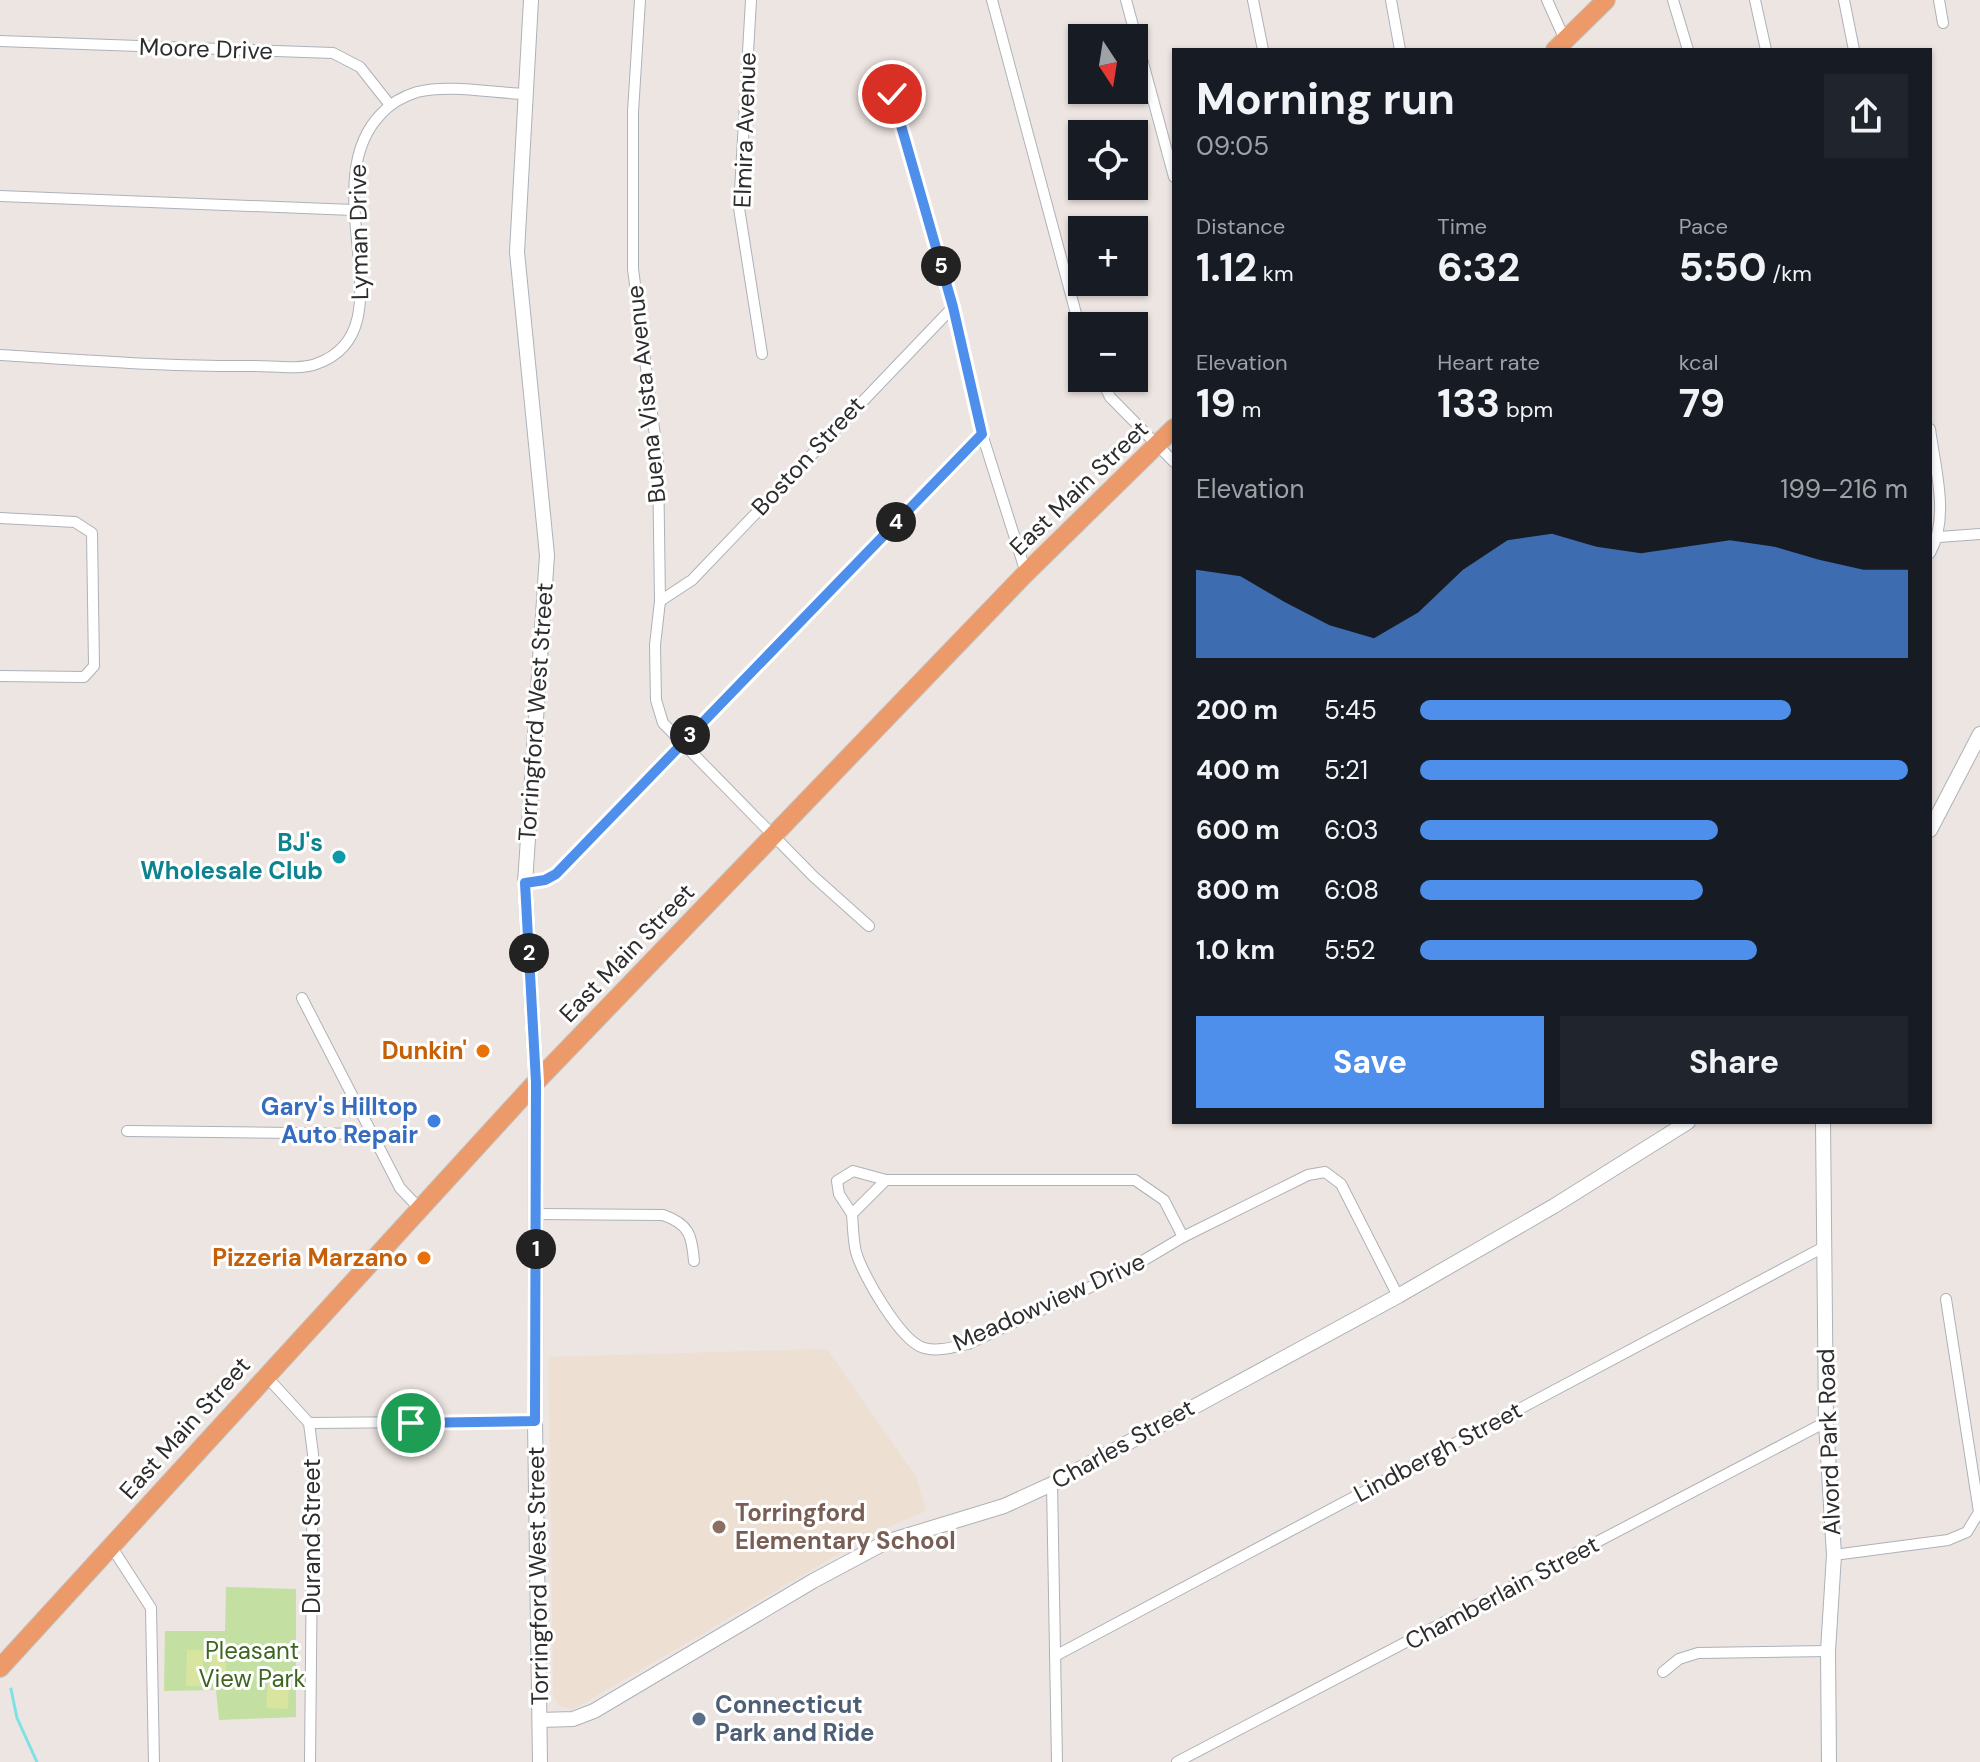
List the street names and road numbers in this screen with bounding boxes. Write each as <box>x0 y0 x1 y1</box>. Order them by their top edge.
street label: Moore Drive <box>139 31 273 66</box>
street label: Elmira Avenue <box>726 52 763 208</box>
street label: Lyman Drive <box>342 164 375 300</box>
street label: Buena Vista Avenue <box>619 284 672 504</box>
street label: Boston Street <box>745 390 871 522</box>
street label: East Main Street <box>1003 414 1155 562</box>
street label: Torringford West Street <box>511 582 560 842</box>
street label: East Main Street <box>553 877 701 1029</box>
street label: Meadowview Drive <box>948 1245 1150 1358</box>
street label: Alvord Park Road <box>1810 1348 1847 1536</box>
street label: East Main Street <box>113 1350 257 1505</box>
street label: Charles Street <box>1046 1392 1200 1496</box>
street label: Lindbergh Street <box>1348 1394 1527 1509</box>
street label: Torringford West Street <box>520 1446 555 1706</box>
street label: Durand Street <box>296 1458 327 1614</box>
street label: Chamberlain Street <box>1399 1528 1604 1657</box>

